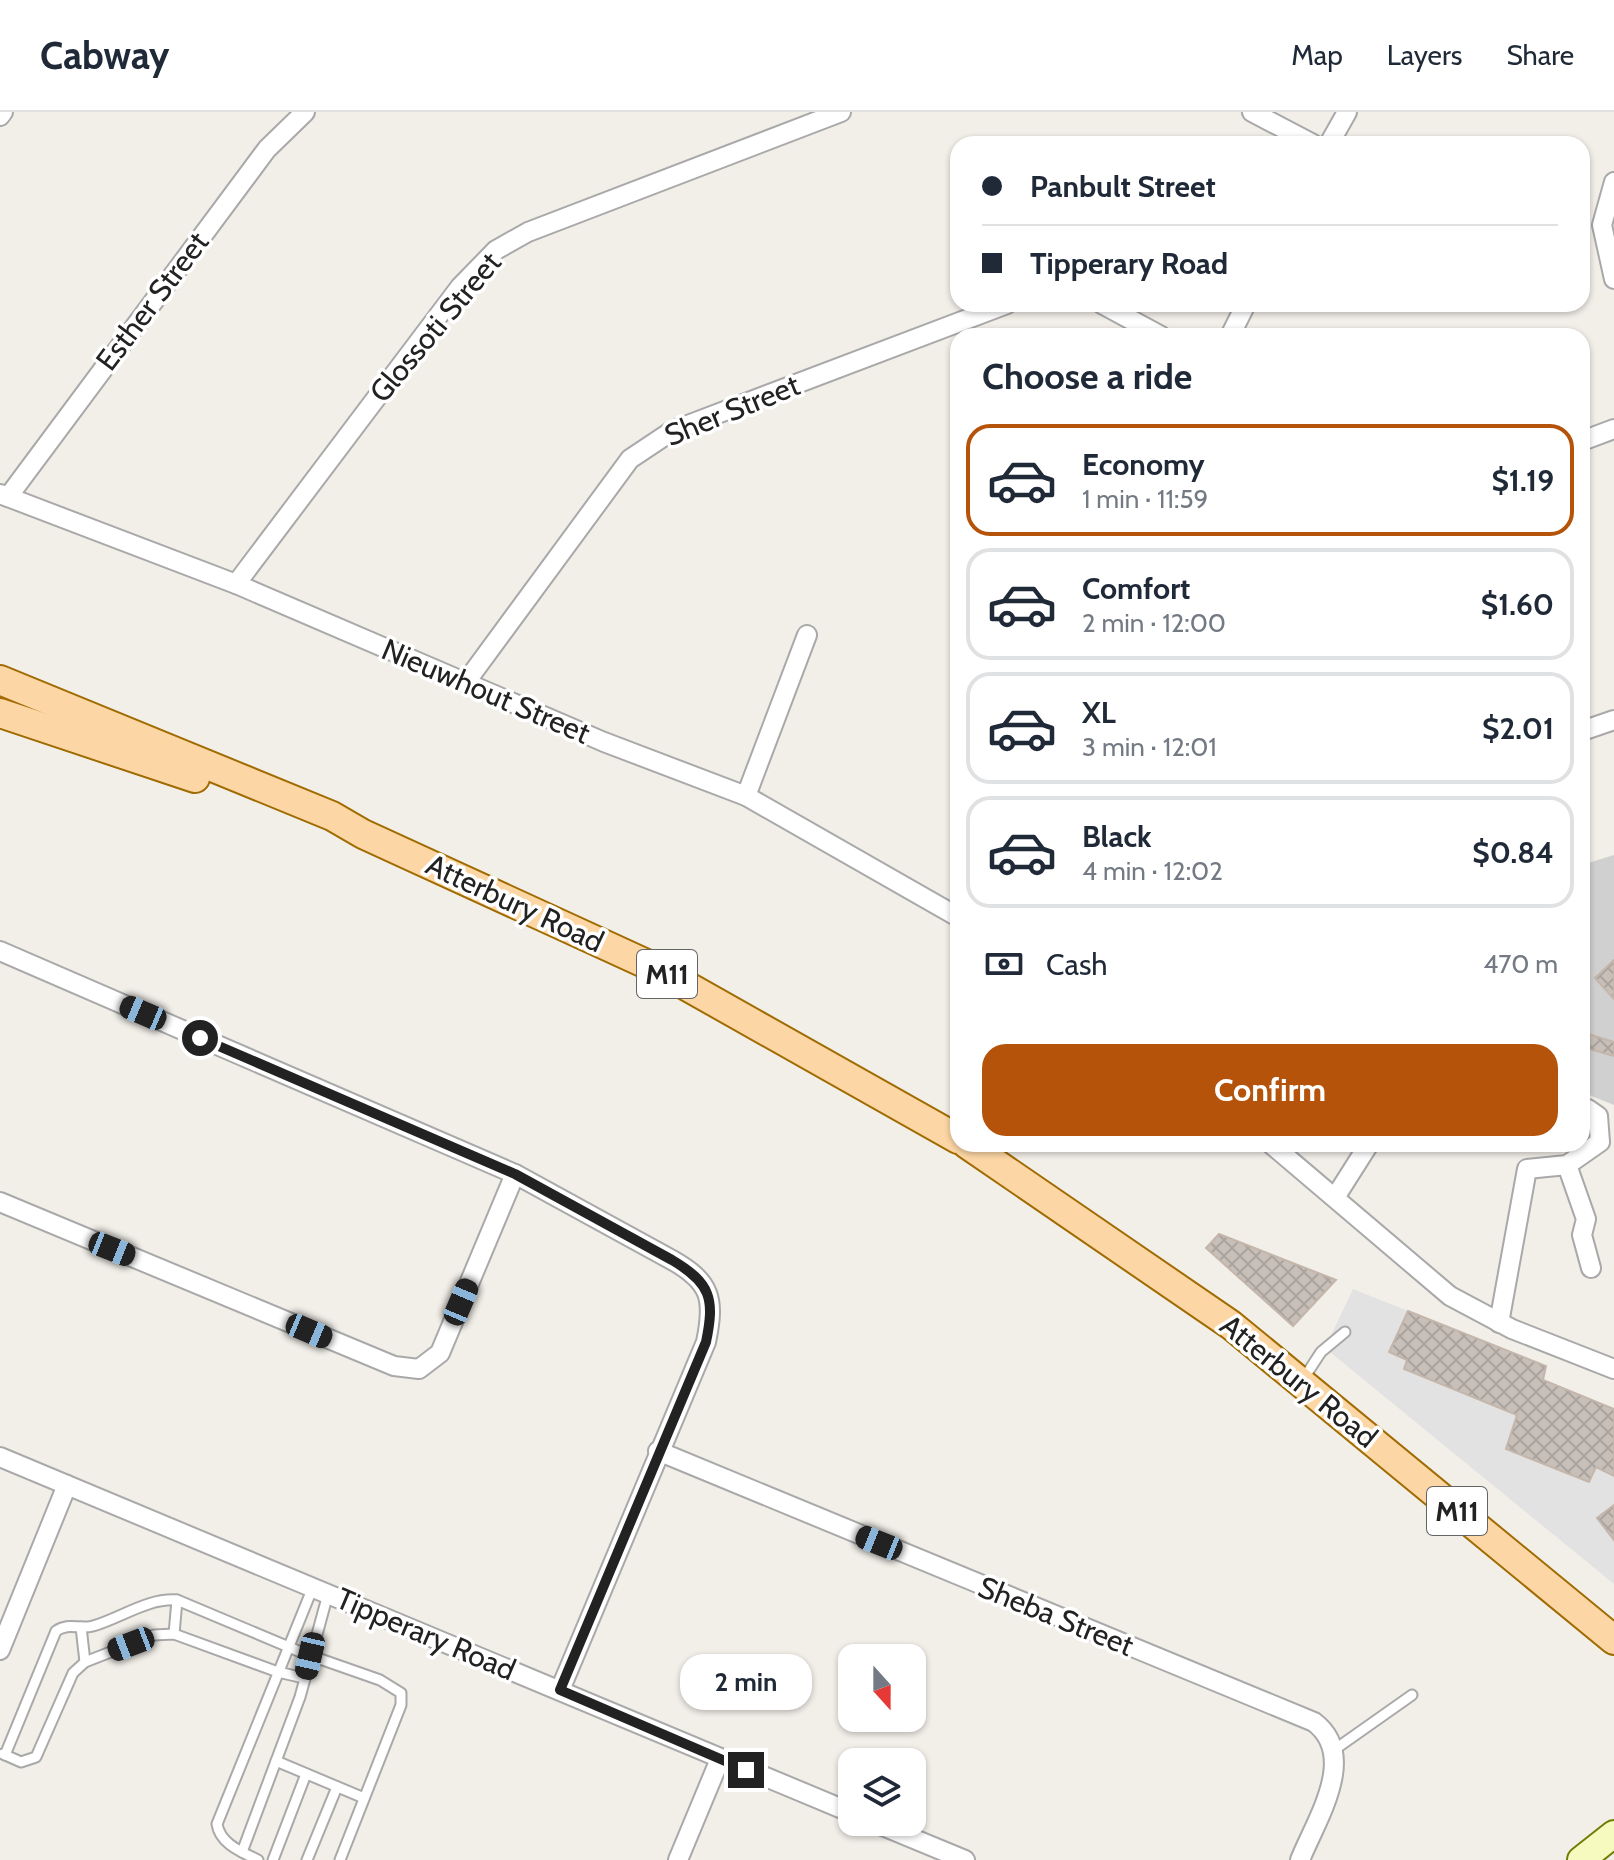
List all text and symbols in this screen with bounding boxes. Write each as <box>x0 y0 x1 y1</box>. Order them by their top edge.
text: Cabway <box>40 32 170 79</box>
text: Map <box>1291 38 1343 72</box>
text: Layers <box>1387 38 1462 72</box>
text: Share <box>1506 38 1574 72</box>
text: Panbult Street <box>1030 168 1216 205</box>
street label: Esther Street <box>88 224 216 378</box>
street label: Glossoti Street <box>361 244 509 410</box>
text: Tipperary Road <box>1030 245 1228 282</box>
text: Choose a ride <box>982 354 1192 398</box>
street label: Sher Street <box>659 366 805 454</box>
icon: car <box>986 444 1058 516</box>
text: Economy <box>1082 446 1205 483</box>
text: $1.19 <box>1491 462 1554 499</box>
text: 1 min · 11:59 <box>1082 483 1208 515</box>
icon: car <box>986 568 1058 640</box>
text: Comfort <box>1082 570 1190 607</box>
text: $1.60 <box>1481 586 1554 623</box>
text: 2 min · 12:00 <box>1082 607 1226 639</box>
street label: Nieuwhout Street <box>376 631 596 751</box>
icon: car <box>986 692 1058 764</box>
text: XL <box>1082 694 1116 731</box>
text: $2.01 <box>1482 710 1554 747</box>
text: 3 min · 12:01 <box>1082 731 1217 763</box>
icon: car <box>986 816 1058 888</box>
text: Black <box>1082 818 1152 855</box>
text: $0.84 <box>1472 834 1554 871</box>
street label: Atterbury Road <box>420 846 610 960</box>
text: 4 min · 12:02 <box>1082 855 1223 887</box>
icon: cash <box>982 942 1026 986</box>
text: Cash <box>1046 946 1108 983</box>
text: 470 m <box>1483 948 1558 980</box>
road number: M11 <box>637 950 697 998</box>
car <box>116 993 170 1033</box>
route start <box>182 1020 218 1056</box>
button: Confirm <box>982 1044 1558 1136</box>
car <box>85 1229 139 1269</box>
car <box>441 1275 481 1329</box>
street label: Atterbury Road <box>1213 1306 1385 1456</box>
car <box>282 1311 336 1351</box>
road number: M11 <box>1427 1487 1487 1535</box>
car <box>852 1523 906 1563</box>
street label: Sheba Street <box>973 1568 1139 1664</box>
street label: Tipperary Road <box>331 1580 521 1688</box>
car <box>104 1624 158 1664</box>
car <box>293 1630 327 1682</box>
north arrow <box>838 1644 926 1732</box>
map controls <box>838 1644 926 1836</box>
callout: 2 min <box>680 1654 812 1710</box>
text: 2 min <box>715 1666 777 1698</box>
button: layers <box>838 1748 926 1836</box>
route end <box>728 1752 764 1788</box>

